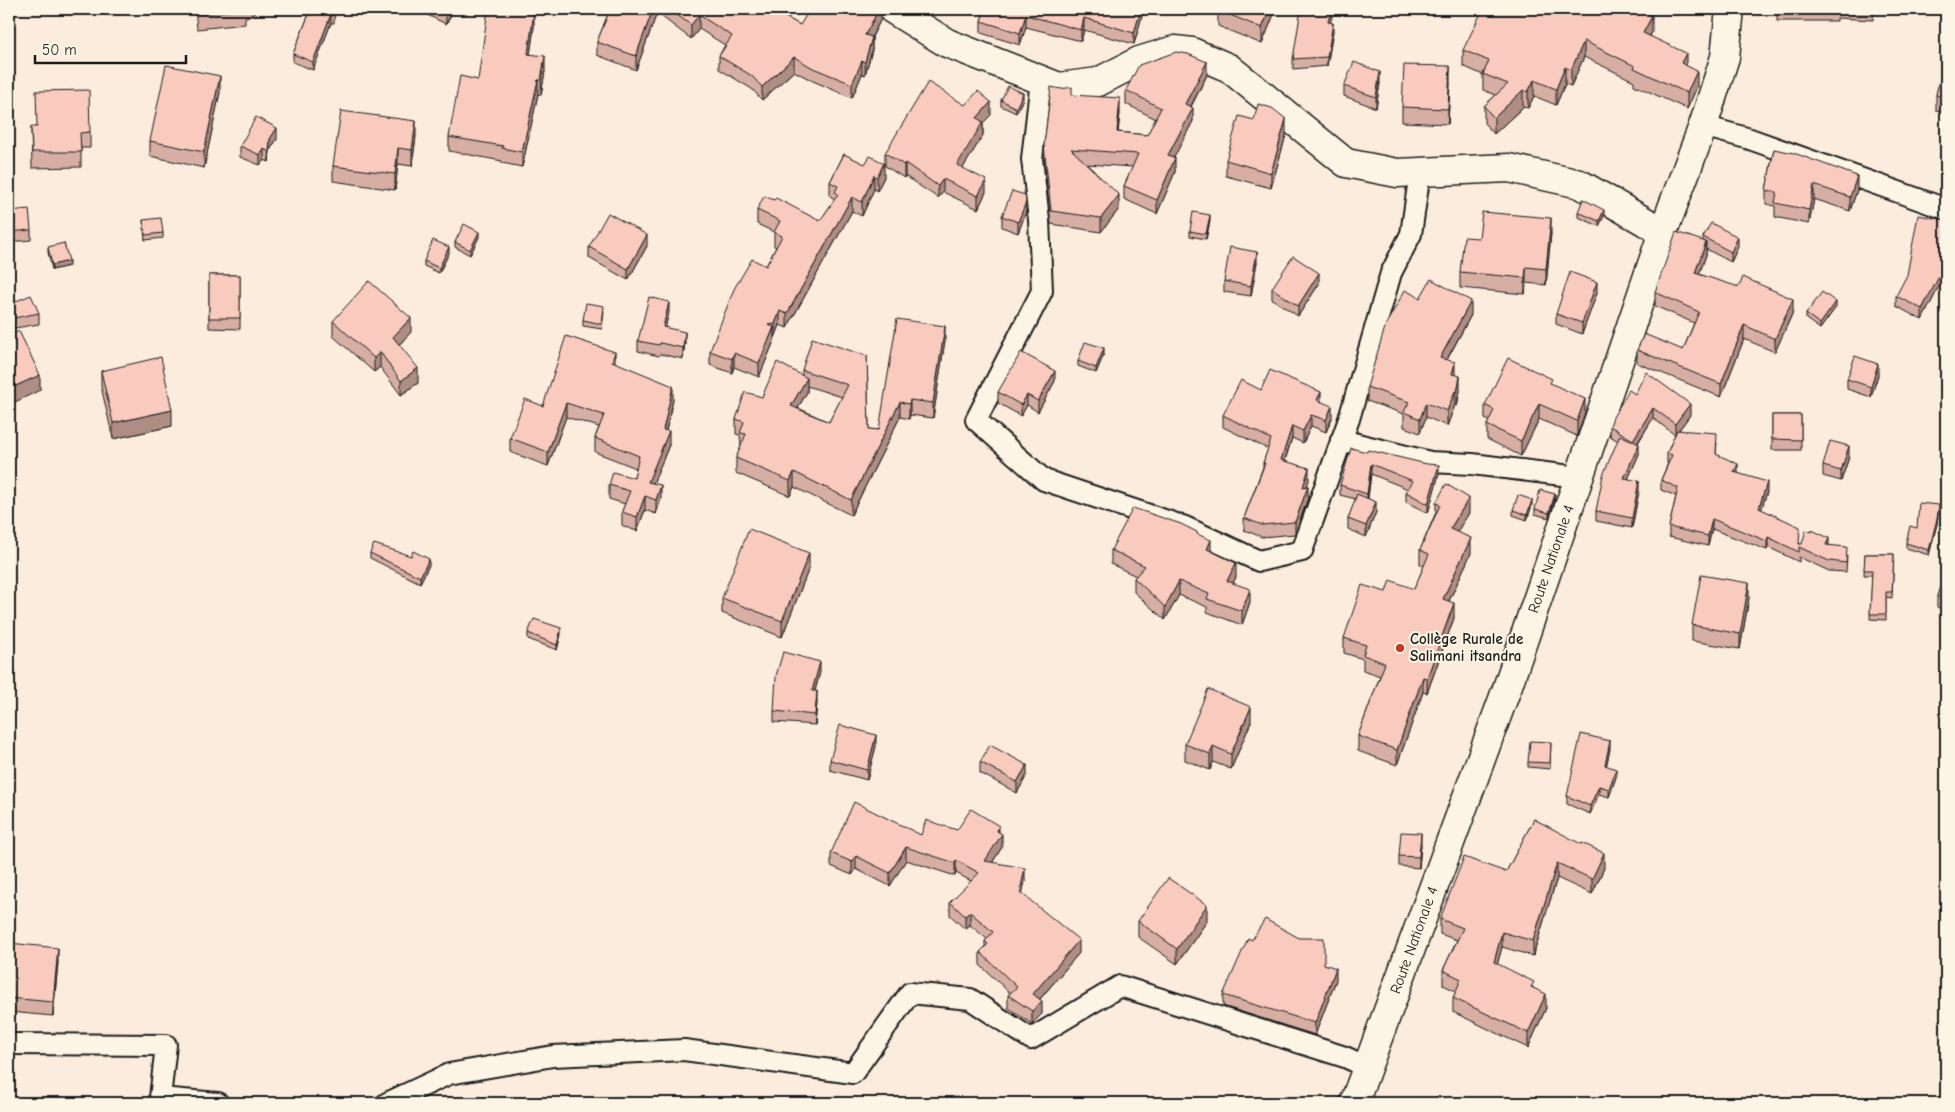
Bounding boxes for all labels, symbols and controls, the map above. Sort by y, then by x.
scale bar [35,32,186,64]
text: 50 m [42,41,77,59]
street label: Route Nationale 4 [1524,503,1578,615]
place label: Collège Rurale de Salimani itsandra [1410,630,1523,665]
marker: Collège Rurale de Salimani itsandra [1394,642,1406,654]
street label: Route Nationale 4 [1386,884,1442,996]

